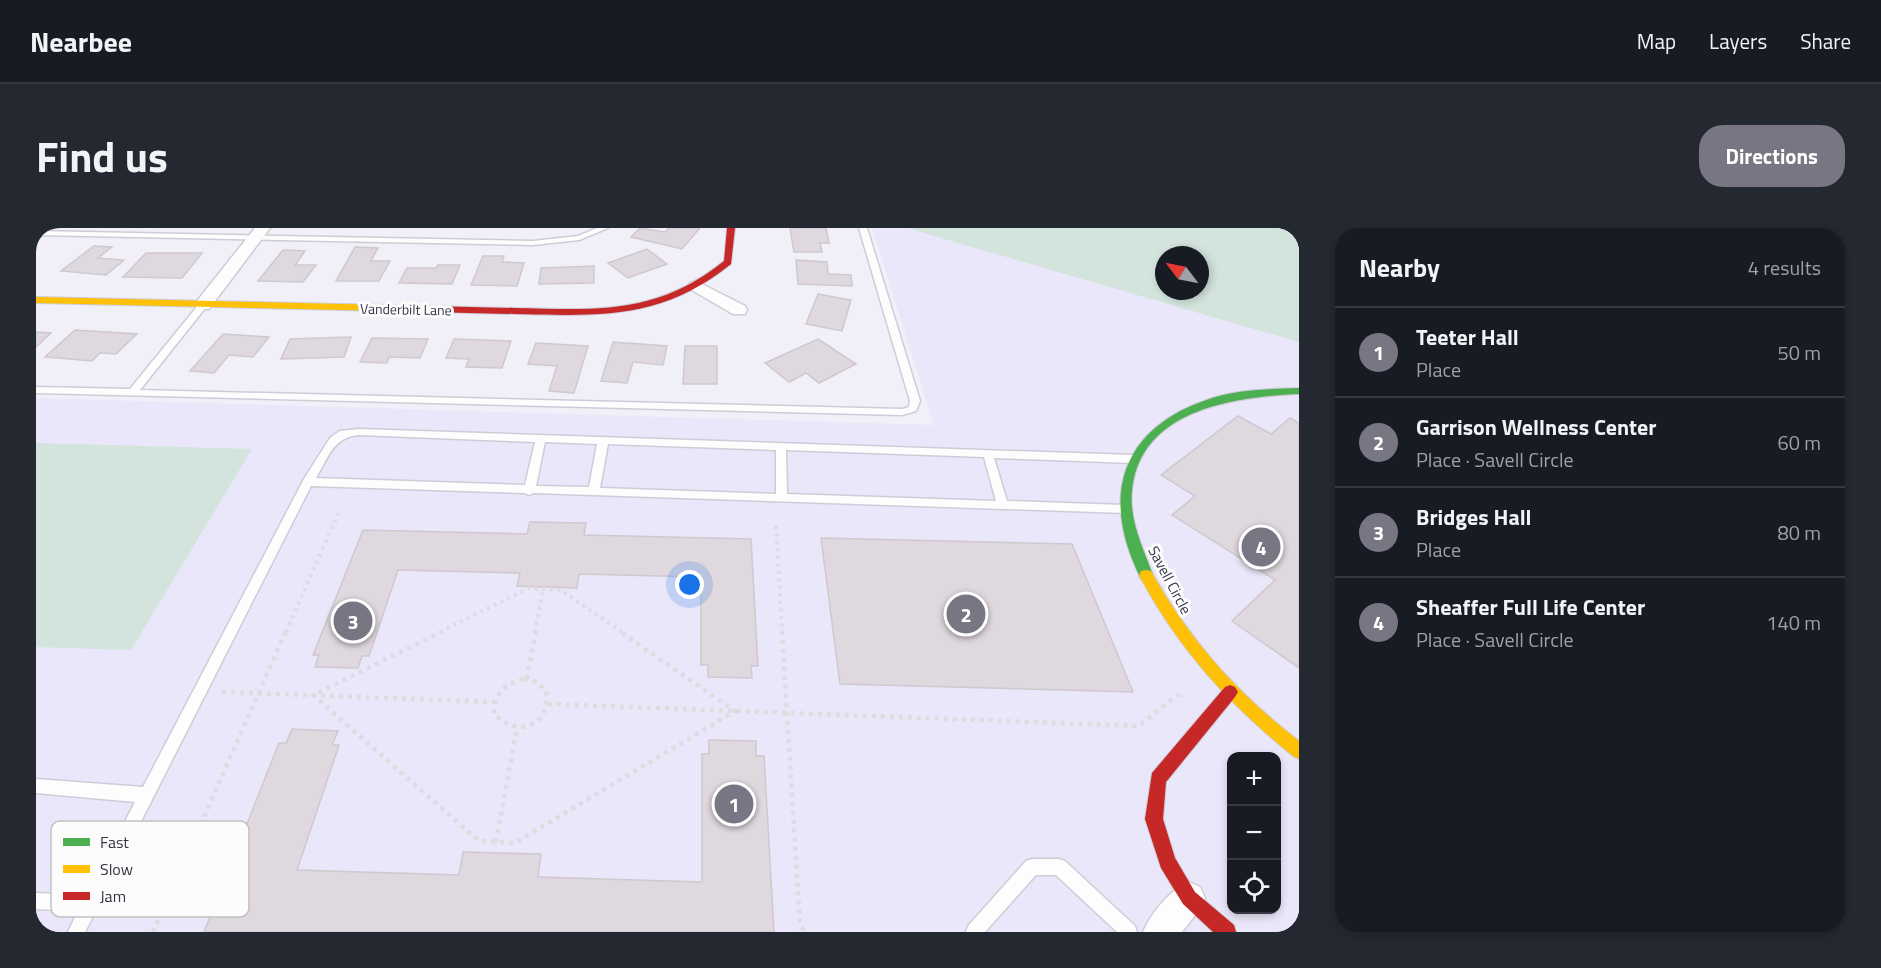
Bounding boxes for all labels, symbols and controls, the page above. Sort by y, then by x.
text: Nearbee [30,20,132,63]
text: Map [1637,25,1676,57]
text: Layers [1709,25,1767,57]
text: Share [1800,25,1851,57]
text: Find us [36,124,168,188]
button: Directions [1699,125,1845,187]
north arrow [1155,246,1209,300]
text: Nearby [1359,248,1440,287]
text: 4 results [1748,252,1821,283]
street label: Vanderbilt Lane [360,298,452,320]
text: Teeter Hall [1416,320,1519,354]
text: 1 [1373,337,1384,368]
text: 50 m [1777,337,1821,368]
text: Place [1416,354,1461,385]
text: Garrison Wellness Center [1416,410,1657,444]
text: 2 [1373,427,1384,458]
text: 60 m [1777,427,1821,458]
text: Place · Savell Circle [1416,444,1574,475]
text: Bridges Hall [1416,500,1532,534]
text: 3 [1373,517,1384,548]
text: 80 m [1777,517,1821,548]
pin: 4 [1242,524,1280,570]
text: Place [1416,534,1461,565]
street label: Savell Circle [1142,542,1198,618]
your location [675,570,704,599]
text: Sheaffer Full Life Center [1416,590,1645,624]
pin: 2 [946,592,986,636]
pin: 3 [334,598,372,644]
text: 4 [1373,607,1384,638]
text: 140 m [1766,607,1821,638]
text: Place · Savell Circle [1416,624,1574,655]
map controls [1227,752,1281,914]
button: + [1227,752,1281,806]
pin: 1 [714,782,754,826]
button: − [1227,806,1281,860]
legend [51,821,249,917]
text: Fast [100,830,129,854]
text: Slow [100,857,133,881]
button: locate [1227,860,1281,914]
text: Jam [100,884,126,908]

